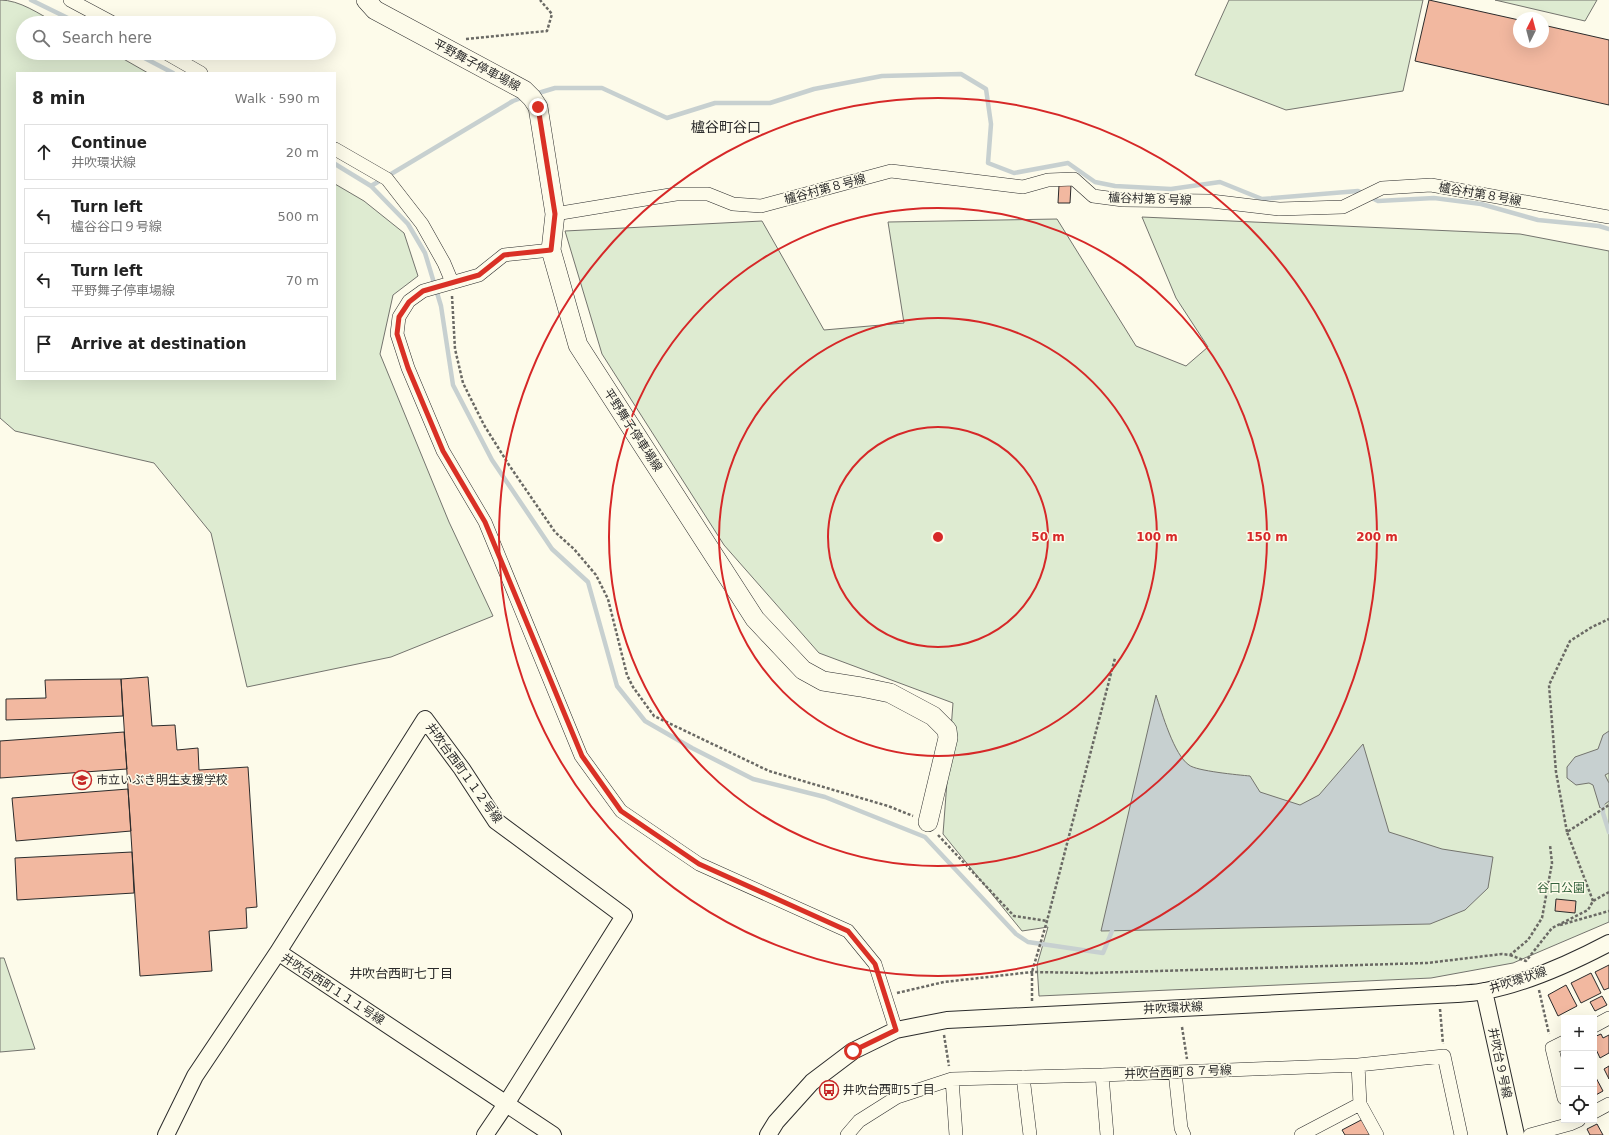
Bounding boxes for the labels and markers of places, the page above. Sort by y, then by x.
centre of rings [931,530,945,544]
school or university icon: 市立いぶき明生支援学校 [71,769,93,791]
place label: 市立いぶき明生支援学校 [96,773,228,787]
bus stop icon: 井吹台西町5丁目 [818,1079,840,1101]
place label: 井吹台西町5丁目 [843,1083,935,1097]

